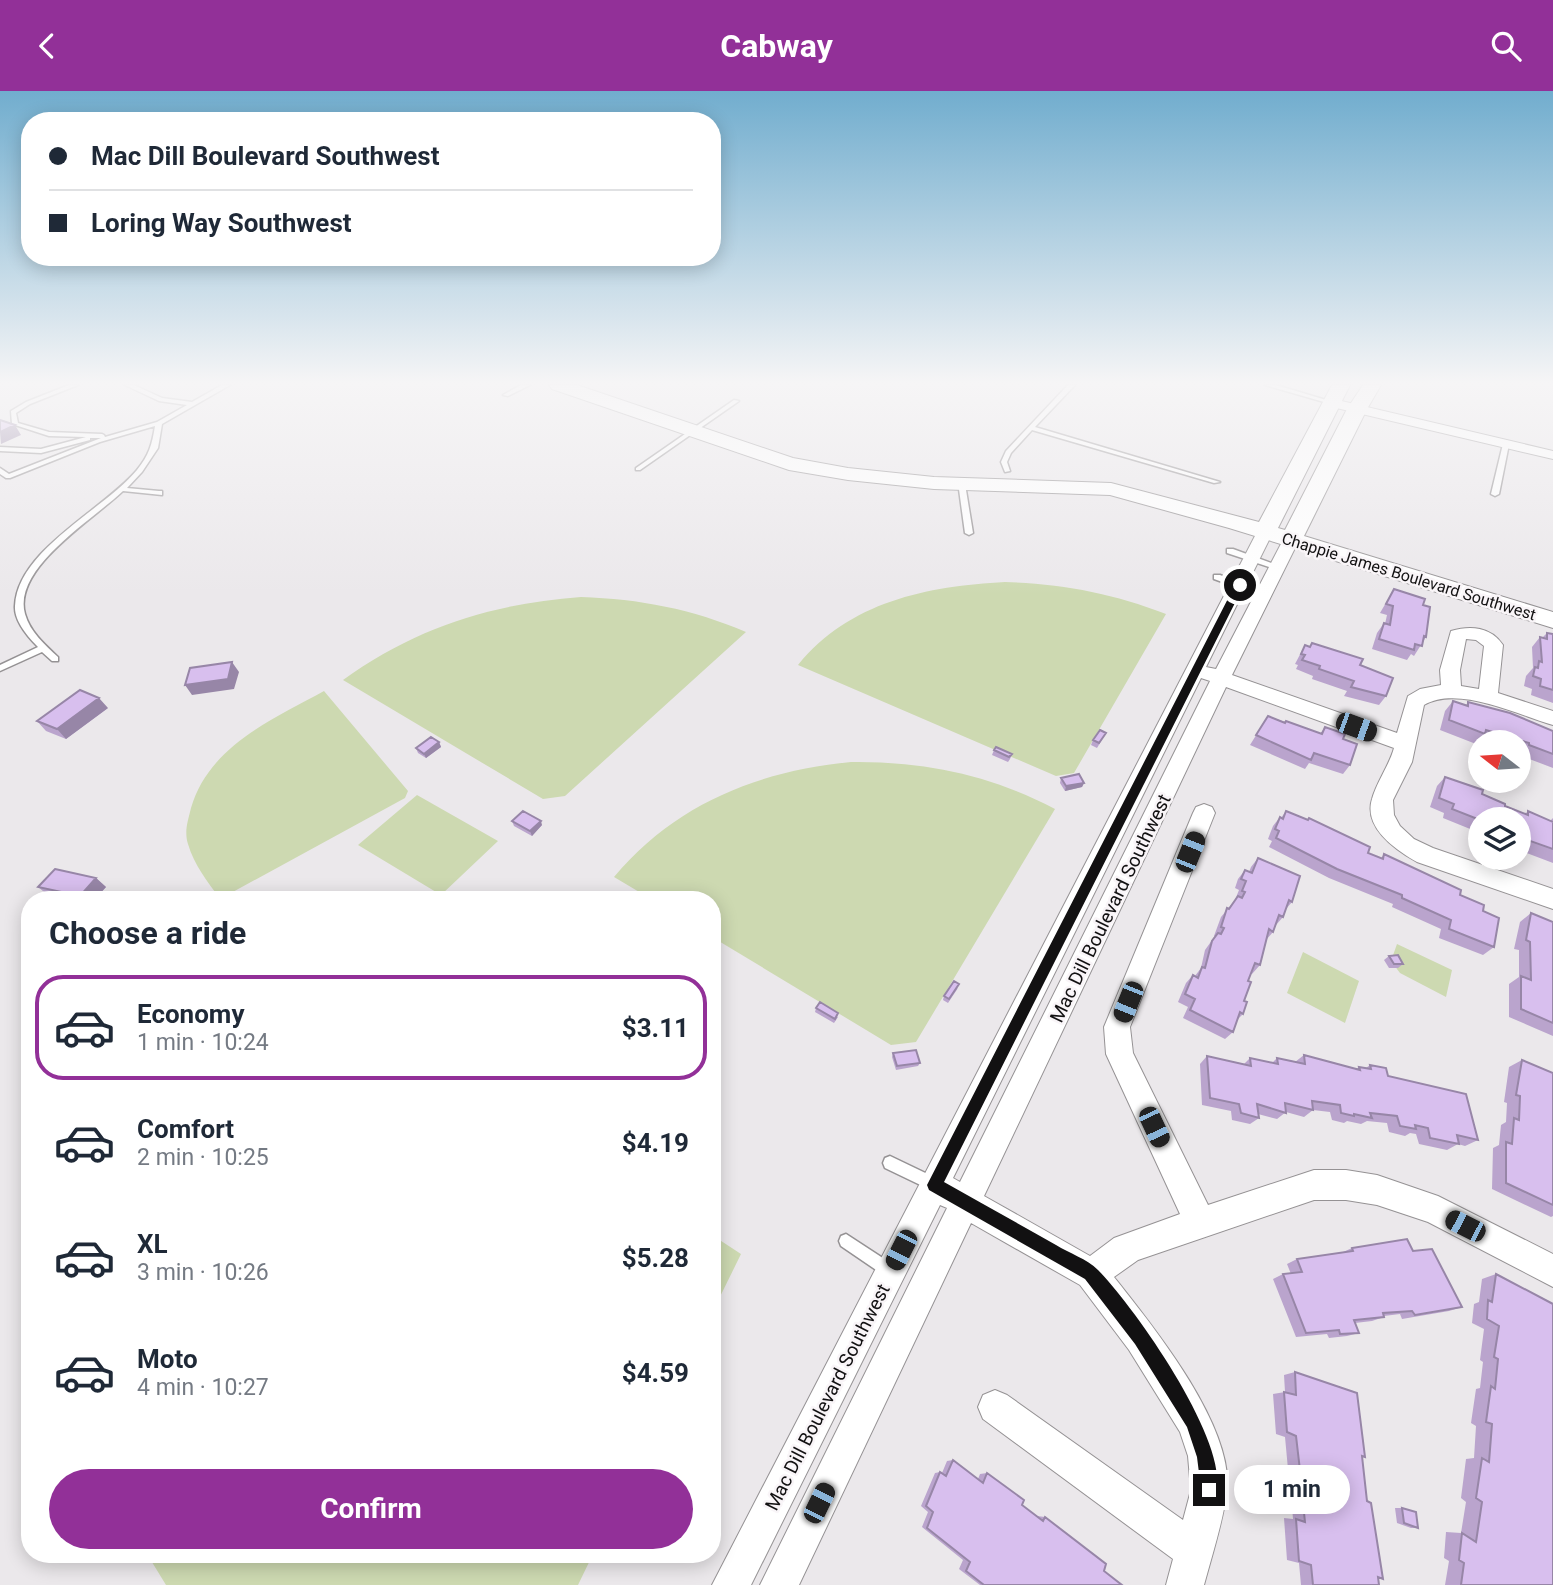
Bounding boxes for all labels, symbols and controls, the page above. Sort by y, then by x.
icon: back [28,27,66,65]
text: Cabway [720,27,833,65]
icon: search [1487,27,1525,65]
text: Mac Dill Boulevard Southwest [91,141,439,171]
text: Loring Way Southwest [91,208,352,238]
street label: Chappie James Boulevard Southwest [1279,529,1538,624]
route start [1224,569,1256,601]
car [1333,710,1380,744]
north arrow [1468,730,1531,793]
map controls [1468,730,1531,870]
street label: Mac Dill Boulevard Southwest [1045,790,1176,1026]
button: layers [1468,807,1531,870]
car [1173,829,1208,875]
text: Choose a ride [49,914,246,952]
car [1111,979,1146,1025]
icon: car [53,996,116,1059]
text: Economy [137,999,244,1029]
text: $3.11 [622,1013,689,1043]
text: 1 min · 10:24 [137,1029,269,1056]
car [1136,1104,1173,1150]
icon: car [53,1111,116,1174]
text: Comfort [137,1114,234,1144]
text: $4.19 [622,1128,689,1158]
text: 2 min · 10:25 [137,1144,269,1171]
car [1442,1207,1489,1245]
icon: car [53,1226,116,1289]
car [883,1227,920,1273]
text: XL [137,1229,168,1259]
text: $5.28 [622,1243,689,1273]
text: 3 min · 10:26 [137,1259,269,1286]
street label: Mac Dill Boulevard Southwest [760,1280,895,1514]
icon: car [53,1341,116,1404]
text: Moto [137,1344,198,1374]
text: $4.59 [622,1358,689,1388]
text: 4 min · 10:27 [137,1374,269,1401]
callout: 1 min [1234,1465,1349,1515]
button: Confirm [49,1469,693,1549]
route end [1193,1474,1225,1506]
text: 1 min [1263,1476,1321,1503]
car [801,1480,838,1526]

